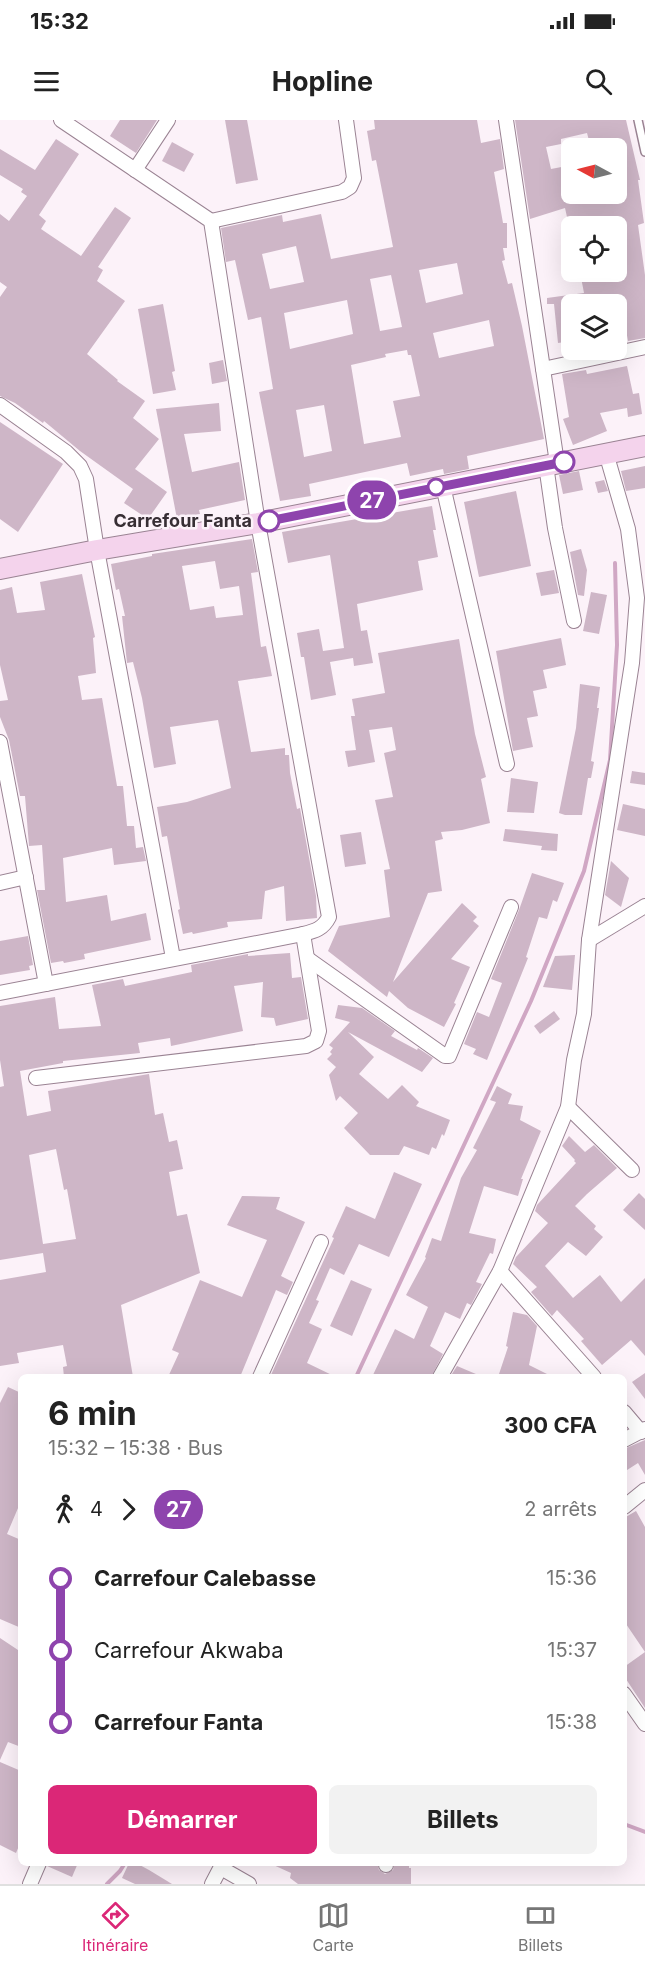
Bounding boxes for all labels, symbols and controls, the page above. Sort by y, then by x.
text: 15:32 [30,8,89,34]
icon: menu [30,65,63,98]
text: Hopline [272,65,373,98]
icon: search [582,65,615,98]
north arrow [561,138,627,204]
map controls [561,138,627,360]
button: locate [561,216,627,282]
button: layers [561,294,627,360]
unlabelled marker [553,451,575,473]
unlabelled marker [427,478,445,496]
line badge: 27 [345,480,399,520]
text: 27 [359,488,385,513]
place label: Carrefour Fanta [113,510,252,531]
marker: Carrefour Fanta [258,510,280,532]
text: 6 min [48,1393,137,1433]
text: 300 CFA [504,1412,597,1438]
text: 15:32 – 15:38 · Bus [48,1436,223,1460]
icon: walk [48,1493,81,1526]
icon: forward [112,1493,145,1526]
text: 4 [90,1497,103,1521]
text: 27 [166,1497,191,1522]
text: 2 arrêts [524,1497,597,1521]
text: Carrefour Calebasse [94,1565,316,1591]
text: 15:36 [546,1566,597,1590]
text: Carrefour Akwaba [94,1637,284,1663]
text: 15:37 [547,1638,597,1662]
text: Carrefour Fanta [94,1709,263,1735]
text: 15:38 [546,1710,597,1734]
button: Démarrer [48,1785,317,1854]
button: Billets [329,1785,597,1854]
tab: Itinéraire [82,1899,148,1955]
tab: Carte [313,1899,354,1955]
tab: Billets [518,1899,563,1955]

